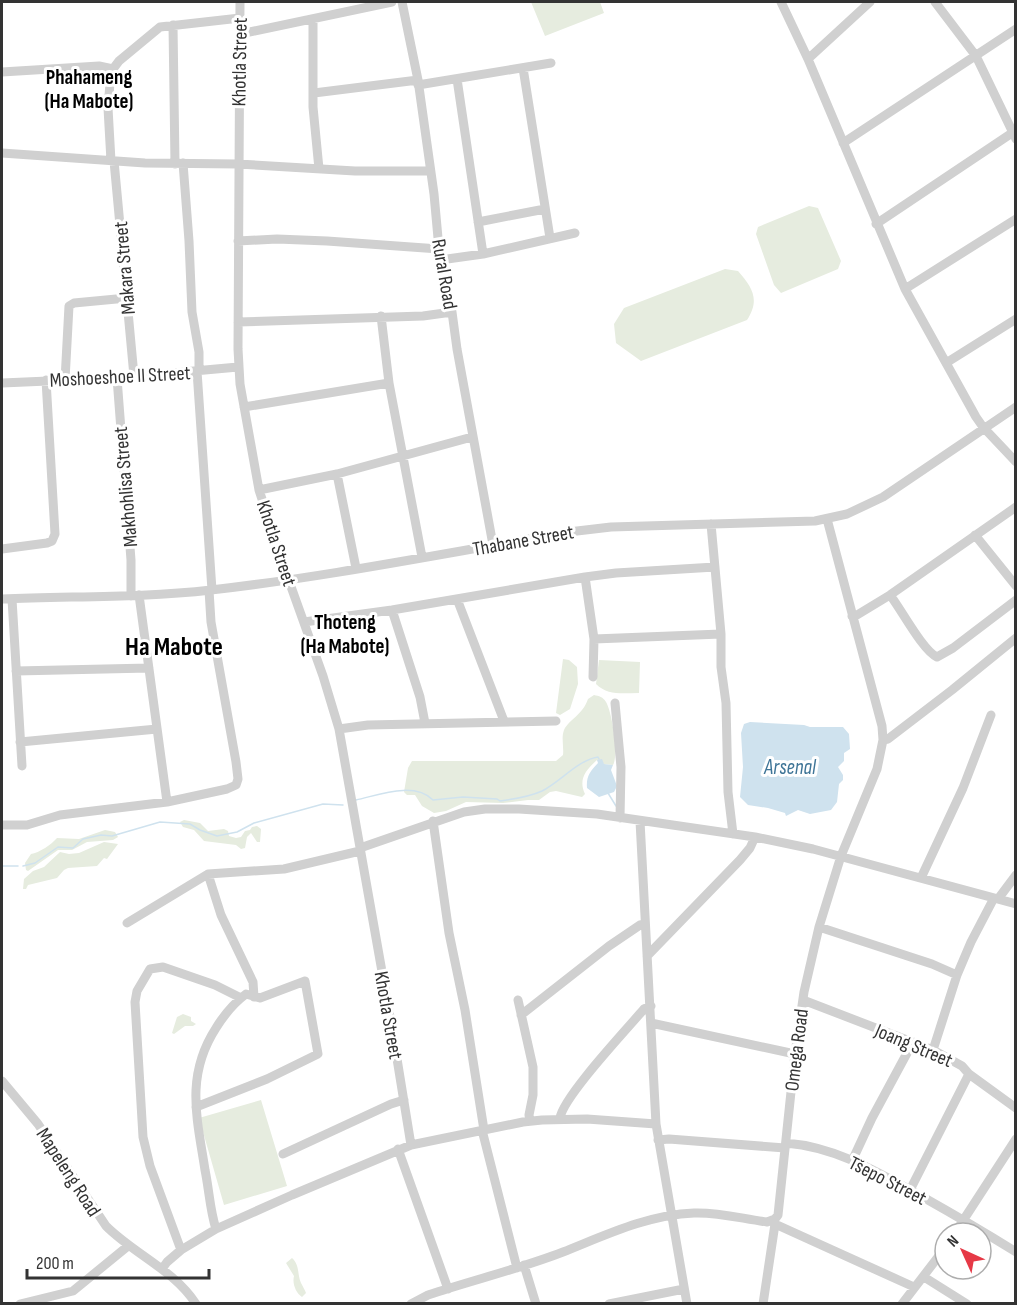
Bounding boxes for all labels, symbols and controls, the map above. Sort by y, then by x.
street label: Khotla Street [227,17,253,107]
district label: Phahameng (Ha Mabote) [45,65,133,114]
street label: Makara Street [109,220,141,315]
street label: Rural Road [426,237,462,311]
street label: Moshoeshoe II Street [49,361,191,393]
street label: Makhohlisa Street [109,426,143,548]
street label: Khotla Street [251,497,301,589]
street label: Thabane Street [471,520,576,562]
district label: Thoteng (Ha Mabote) [301,610,389,659]
district label: Ha Mabote [125,632,223,663]
water label: Arsenal [763,755,817,780]
street label: Khotla Street [368,969,408,1061]
street label: Omega Road [780,1008,814,1093]
street label: Joang Street [870,1018,956,1073]
street label: Mapeleng Road [31,1124,106,1221]
street label: Tšepo Street [845,1151,930,1211]
north arrow [933,1221,993,1281]
text: N [944,1232,963,1251]
scale bar [27,1242,208,1280]
text: 200 m [36,1253,74,1274]

